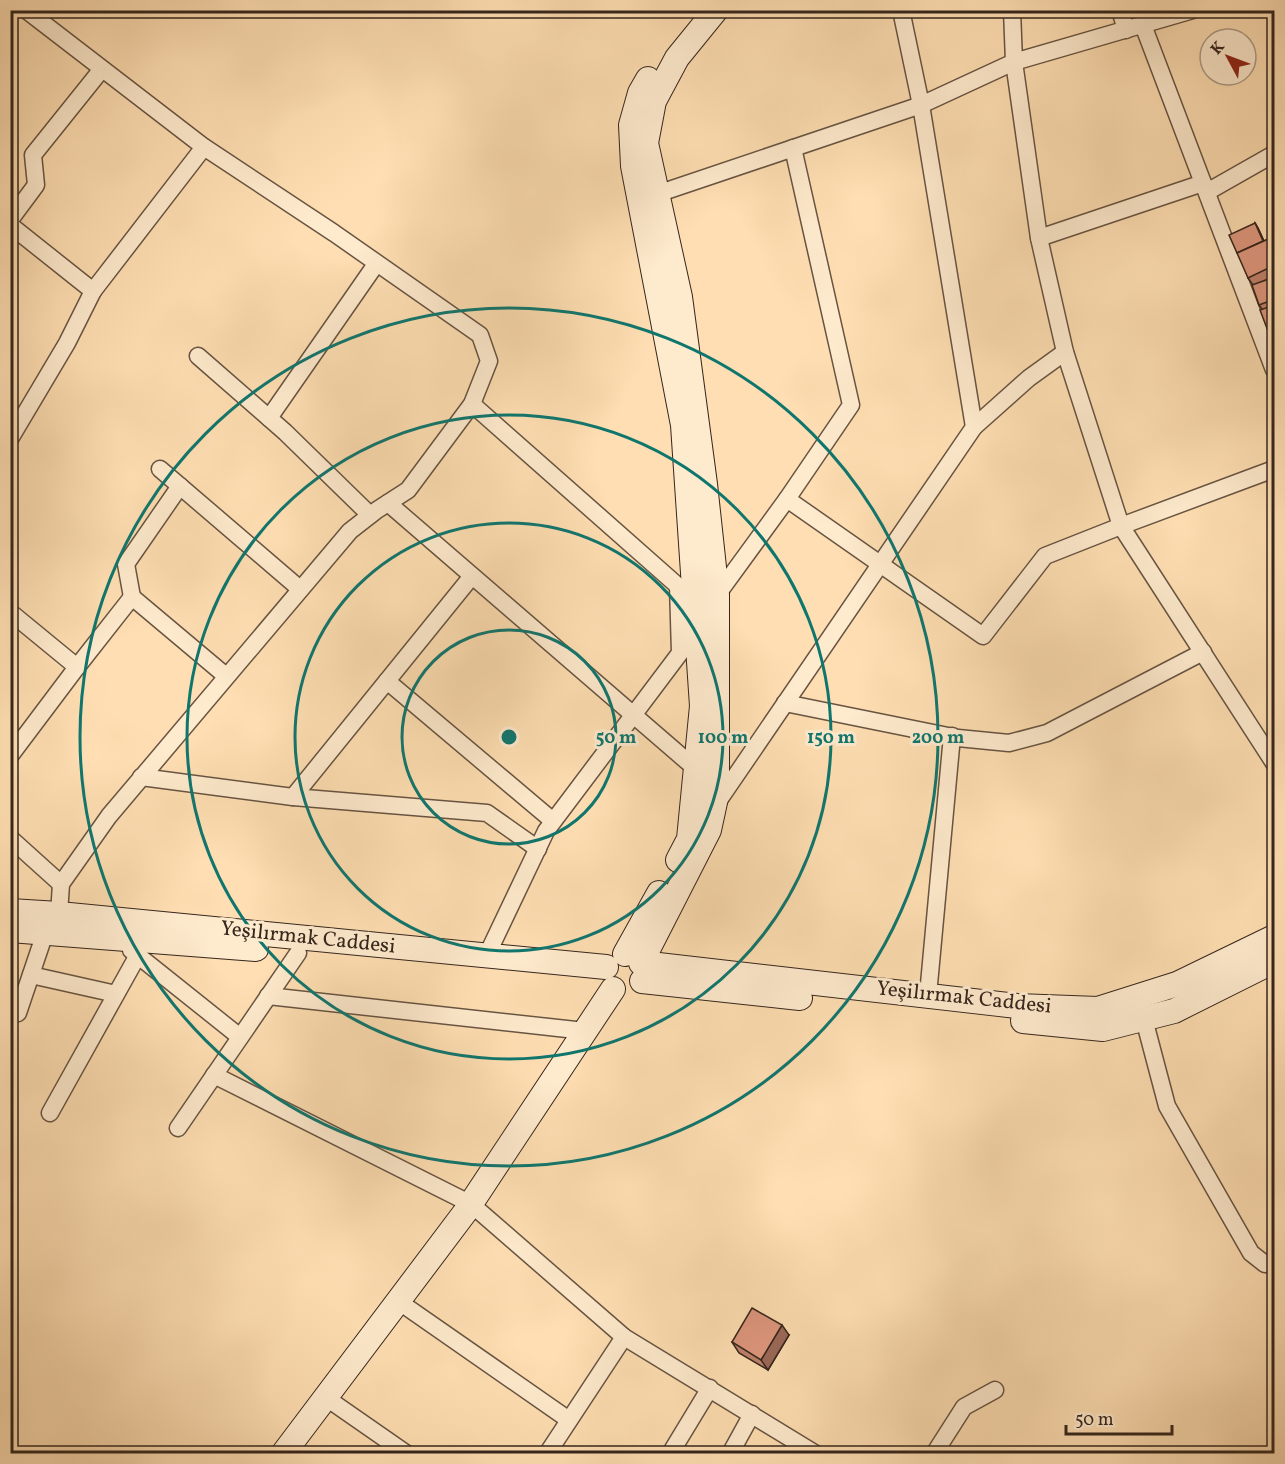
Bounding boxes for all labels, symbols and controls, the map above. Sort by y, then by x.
north arrow [1198,27,1258,87]
text: K [1206,37,1231,60]
text: 50 m [596,726,636,751]
text: 100 m [698,726,748,751]
text: 150 m [807,726,855,751]
text: 200 m [912,726,964,751]
centre of rings [499,727,519,747]
street label: Yeşilırmak Caddesi [219,914,397,962]
street label: Yeşilırmak Caddesi [875,974,1053,1022]
scale bar [1066,1398,1172,1436]
text: 50 m [1075,1408,1114,1433]

